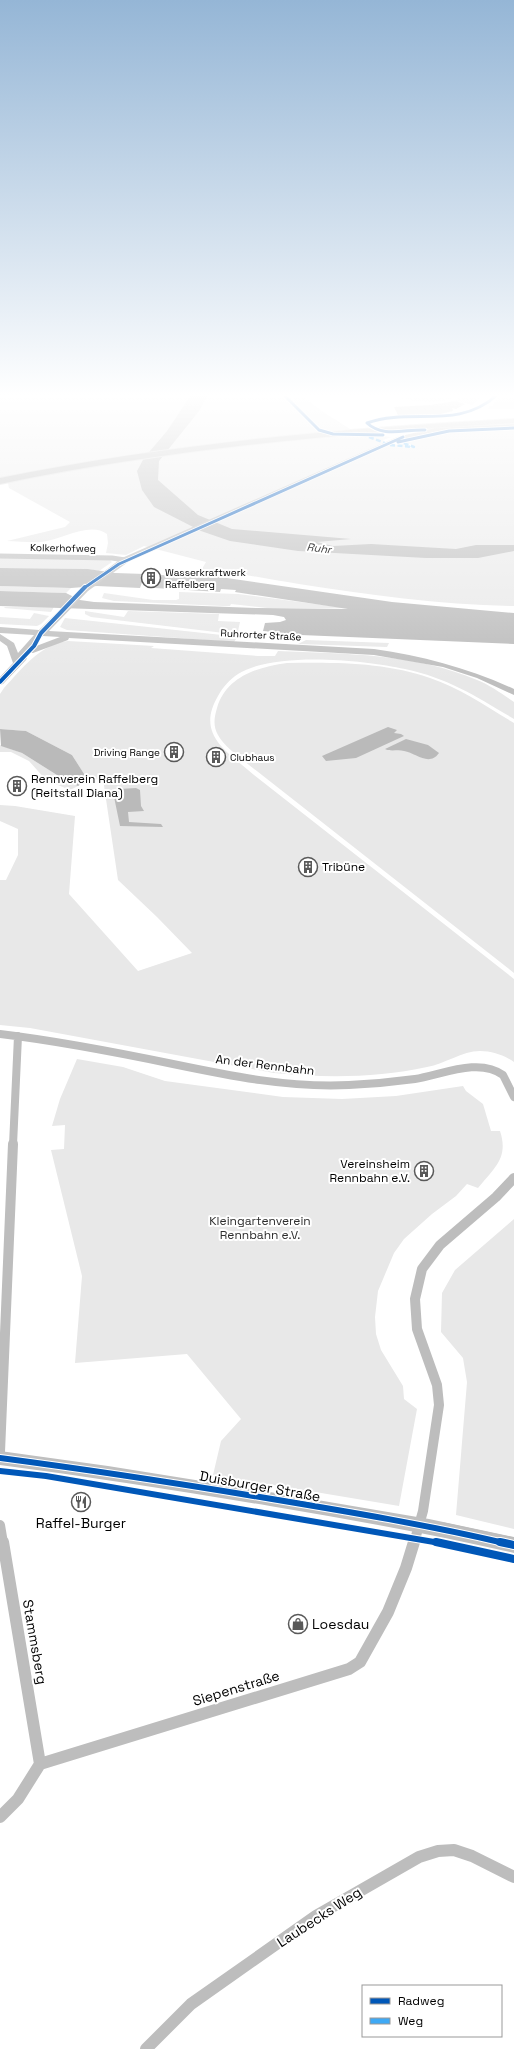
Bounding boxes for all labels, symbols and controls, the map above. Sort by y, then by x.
water label: Ruhr [306,540,334,557]
street label: Kolkerhofweg [30,541,96,555]
place label: Wasserkraftwerk Raffelberg [165,566,246,591]
building icon: Wasserkraftwerk Raffelberg [140,567,162,589]
street label: Ruhrorter Straße [220,626,302,644]
building icon: Driving Range [163,741,185,763]
place label: Driving Range [94,746,160,759]
building icon: Clubhaus [205,746,227,768]
place label: Clubhaus [230,751,275,764]
place label: Rennverein Raffelberg (Reitstall Diana) [31,771,158,801]
building icon: Rennverein Raffelberg (Reitstall Diana) [6,775,28,797]
building icon: Tribüne [297,856,319,878]
place label: Tribüne [322,859,365,875]
street label: An der Rennbahn [215,1051,315,1079]
place label: Vereinsheim Rennbahn e.V. [330,1156,410,1186]
building icon: Vereinsheim Rennbahn e.V. [413,1160,435,1182]
park label: Kleingartenverein Rennbahn e.V. [209,1213,311,1243]
street label: Duisburger Straße [198,1466,322,1506]
restaurant icon: Raffel-Burger [70,1491,92,1513]
place label: Raffel-Burger [36,1514,126,1532]
street label: Stammsberg [19,1598,51,1686]
shop icon: Loesdau [287,1613,309,1635]
place label: Loesdau [312,1615,369,1633]
street label: Siepenstraße [190,1666,282,1710]
street label: Laubecks Weg [273,1883,365,1951]
legend [362,1985,502,2037]
text: Radweg [398,1993,444,2009]
text: Weg [398,2013,423,2029]

